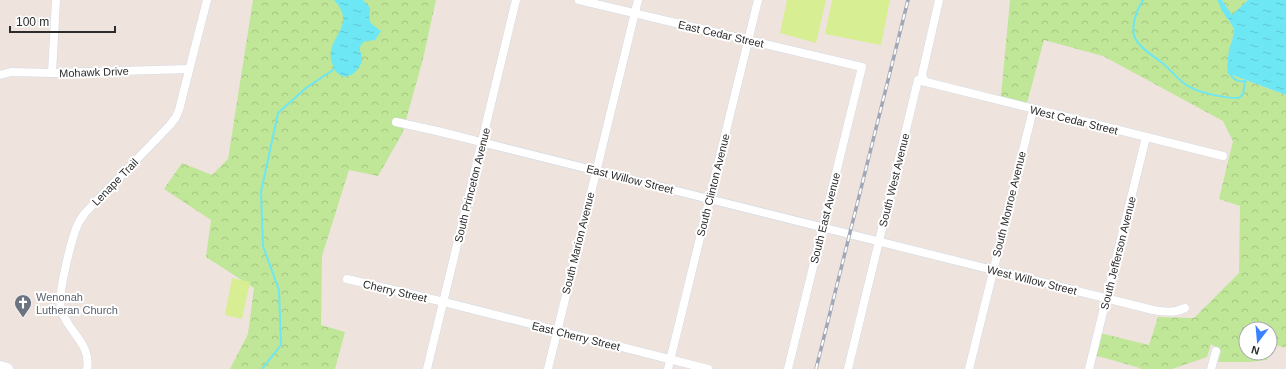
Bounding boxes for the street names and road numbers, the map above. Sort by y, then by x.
street label: East Cedar Street [677,18,765,50]
street label: Mohawk Drive [59,65,129,79]
street label: West Cedar Street [1029,103,1119,137]
street label: South Princeton Avenue [452,126,492,244]
street label: South Clinton Avenue [694,132,732,238]
street label: South West Avenue [877,132,911,228]
street label: South Monroe Avenue [990,150,1028,258]
street label: Lenape Trail [90,156,140,208]
street label: East Willow Street [585,162,675,196]
street label: South East Avenue [808,171,842,265]
street label: South Marion Avenue [559,191,597,295]
street label: South Jefferson Avenue [1098,195,1138,311]
street label: West Willow Street [986,263,1078,297]
street label: Cherry Street [362,278,428,304]
street label: East Cherry Street [531,319,621,353]

